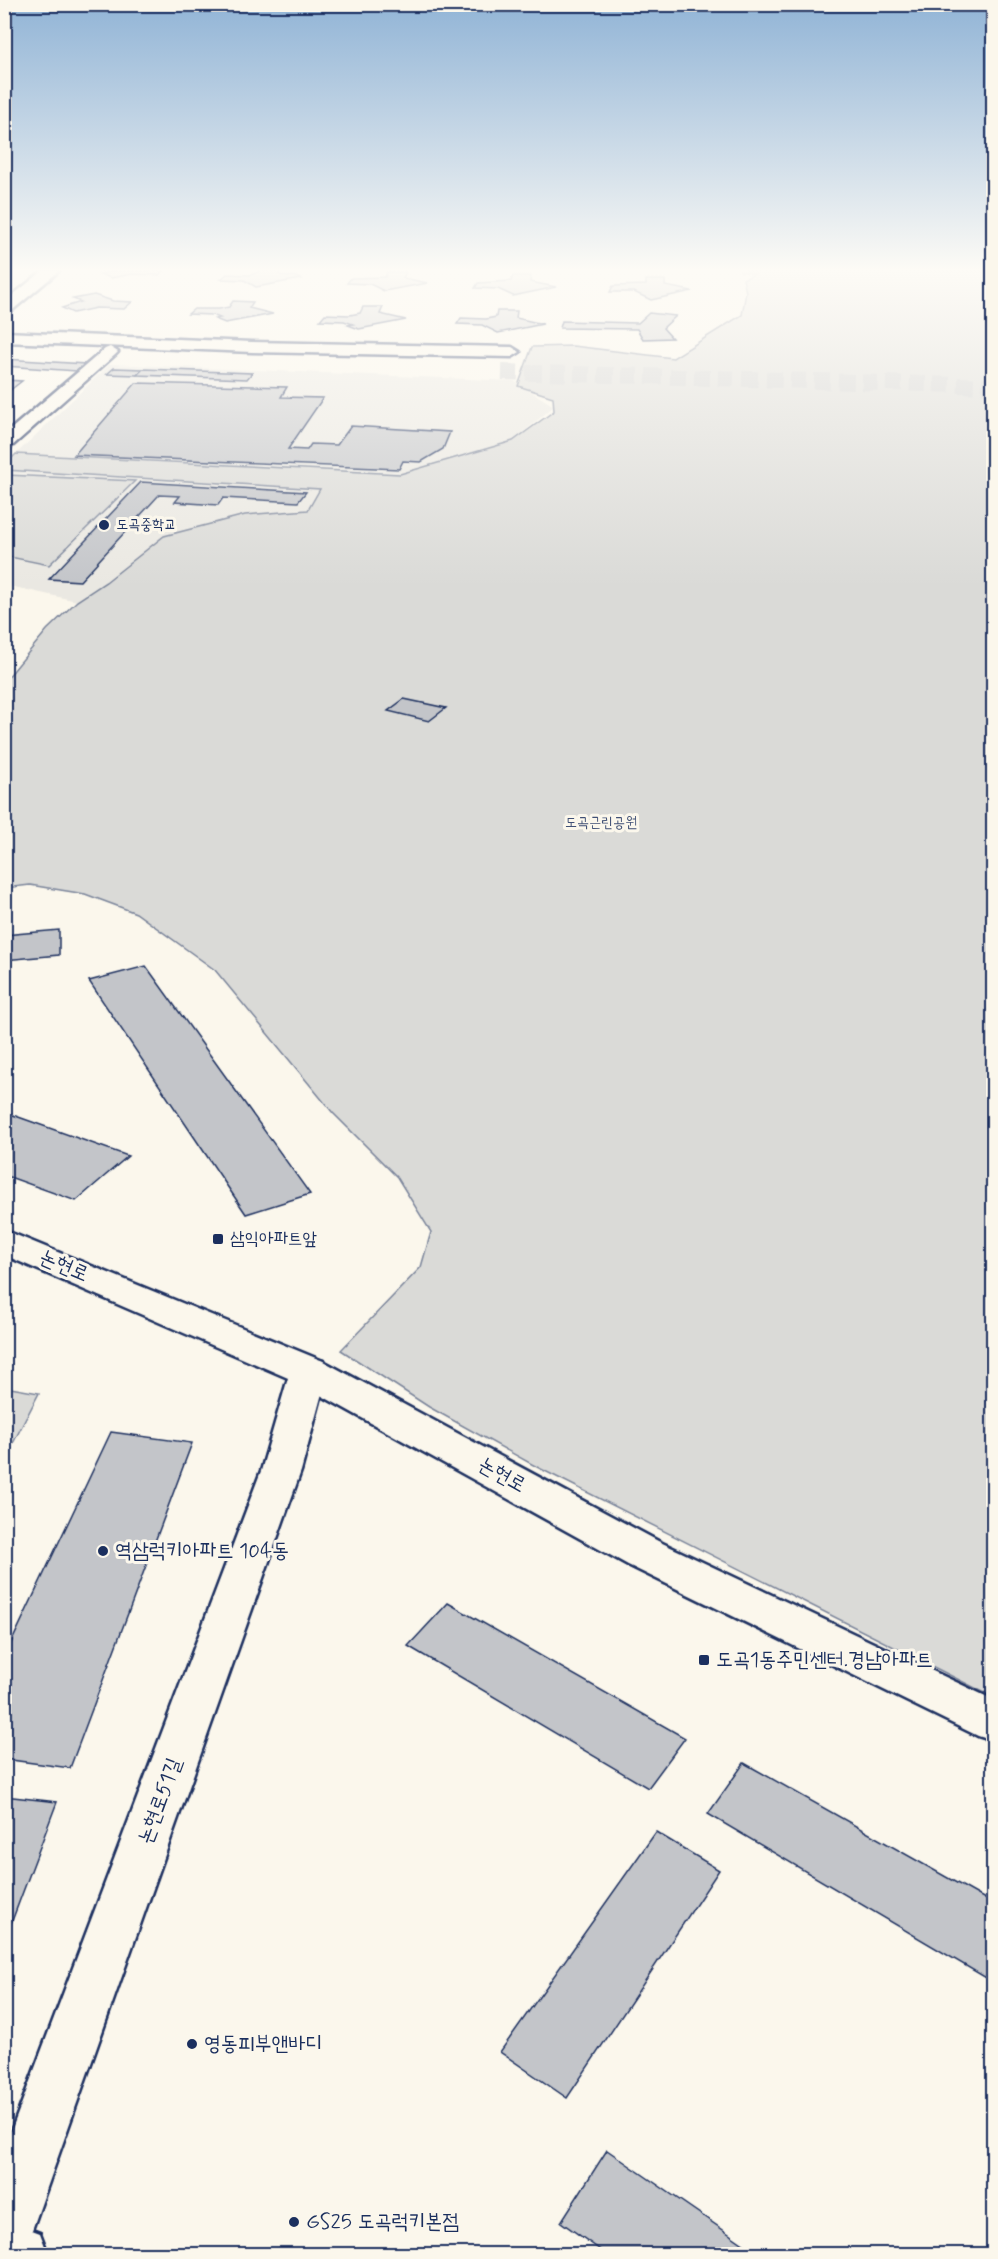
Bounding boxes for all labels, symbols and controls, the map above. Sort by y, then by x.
place label: 도곡중학교 [116,515,176,535]
marker: 도곡중학교 [97,518,111,532]
park label: 도곡근린공원 [565,813,637,833]
place label: 삼익아파트앞 [230,1227,317,1251]
marker: 삼익아파트앞 [211,1232,225,1246]
street label: 논현로 [35,1243,93,1289]
street label: 논현로 [473,1450,531,1500]
place label: 역삼럭키아파트 104동 [115,1537,289,1565]
marker: 역삼럭키아파트 104동 [96,1544,110,1558]
place label: 도곡1동주민센터.경남아파트 [716,1646,933,1674]
marker: 도곡1동주민센터.경남아파트 [697,1653,711,1667]
street label: 논현로51길 [132,1754,189,1848]
place label: 영동피부앤바디 [204,2030,322,2058]
marker: 영동피부앤바디 [185,2037,199,2051]
place label: GS25 도곡럭키본점 [306,2208,459,2236]
marker: GS25 도곡럭키본점 [287,2215,301,2229]

